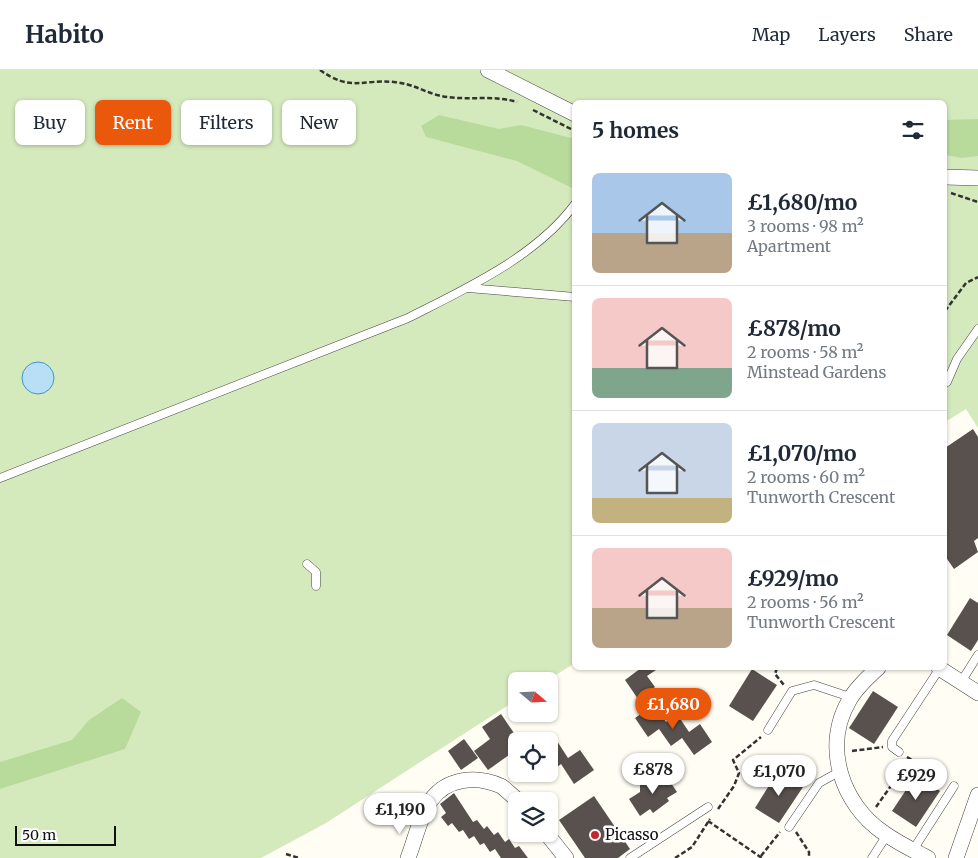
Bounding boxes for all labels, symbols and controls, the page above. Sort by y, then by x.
text: Habito [25,19,104,50]
text: Map [752,23,790,46]
text: Layers [818,23,876,46]
text: Share [904,23,953,46]
chip: Buy [15,100,85,145]
chip: Rent [95,100,171,145]
chip: Filters [181,100,272,145]
chip: New [282,100,356,145]
icon: filters [899,116,927,144]
text: 5 homes [592,117,679,144]
text: £1,680/mo [747,189,857,216]
icon: home [632,193,692,253]
text: 3 rooms · 98 m² [747,216,864,236]
text: Apartment [747,236,831,256]
text: £878/mo [747,315,841,342]
icon: home [632,318,692,378]
text: 2 rooms · 58 m² [747,342,864,362]
text: Minstead Gardens [747,362,886,382]
text: £1,070/mo [747,440,857,467]
icon: home [632,443,692,503]
text: 2 rooms · 60 m² [747,467,865,487]
text: Tunworth Crescent [747,487,895,507]
text: £929/mo [747,565,839,592]
icon: home [632,568,692,628]
text: 2 rooms · 56 m² [747,592,864,612]
text: Tunworth Crescent [747,612,895,632]
north arrow [508,672,558,722]
map controls [508,672,558,842]
pin: £1,680 [632,688,714,730]
text: £1,680 [646,694,700,714]
button: locate [508,732,558,782]
pin: £878 [623,752,683,795]
pin: £1,070 [738,754,820,797]
pin: £929 [886,758,946,801]
text: £878 [633,759,673,779]
text: £1,070 [752,761,806,781]
text: £929 [896,765,936,785]
pin: £1,190 [359,792,441,835]
button: layers [508,792,558,842]
text: £1,190 [375,799,425,819]
scale bar [15,823,116,846]
place label: Picasso [605,825,659,844]
text: 50 m [22,826,56,844]
marker: Picasso [589,829,601,841]

